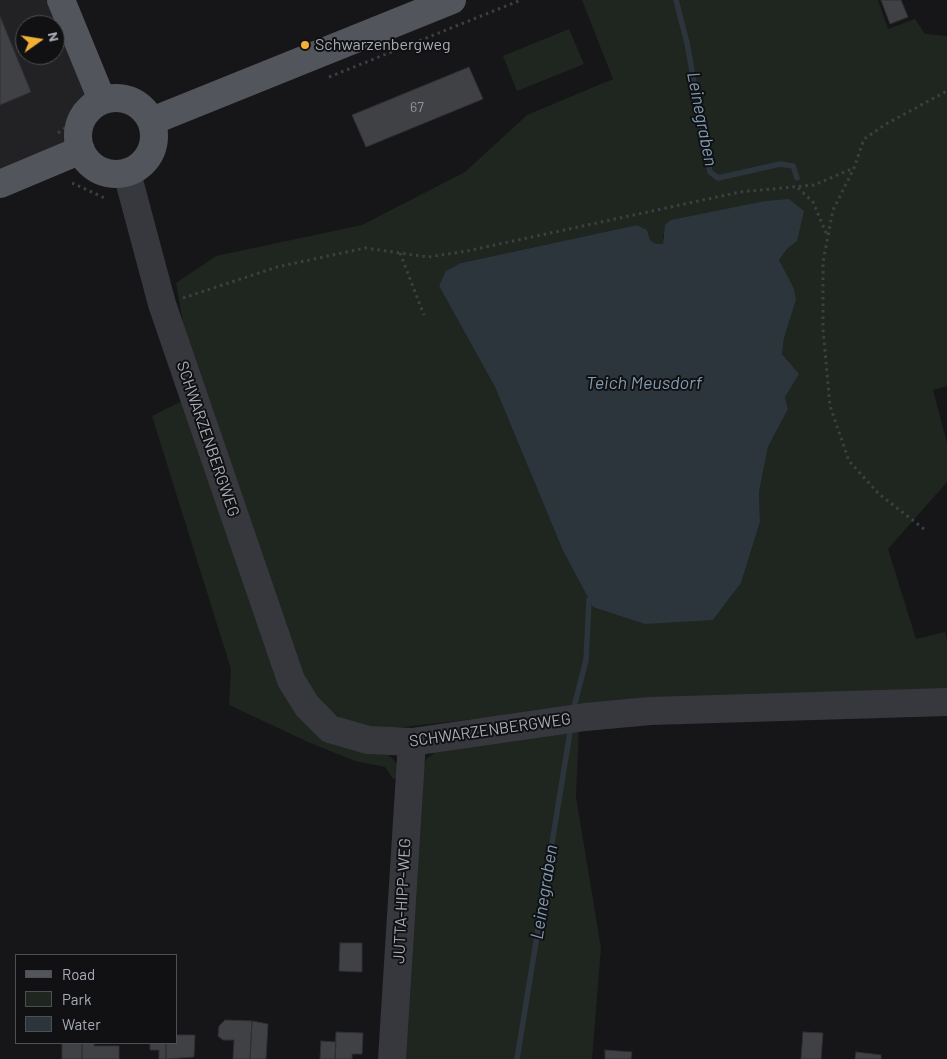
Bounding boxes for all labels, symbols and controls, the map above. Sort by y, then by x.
north arrow [15,15,65,65]
text: N [45,30,63,43]
place label: Schwarzenbergweg [315,35,451,55]
marker: Schwarzenbergweg [299,39,311,51]
water label: Leinegraben [682,70,722,168]
house number: 67 [410,99,424,115]
street label: SCHWARZENBERGWEG [172,359,244,519]
water label: Teich Meusdorf [586,372,702,394]
street label: SCHWARZENBERGWEG [408,709,572,751]
street label: JUTTA-HIPP-WEG [389,838,415,964]
water label: Leinegraben [526,843,562,941]
legend [15,954,178,1044]
text: Road [62,965,95,983]
text: Park [62,990,91,1008]
text: Water [62,1015,101,1033]

